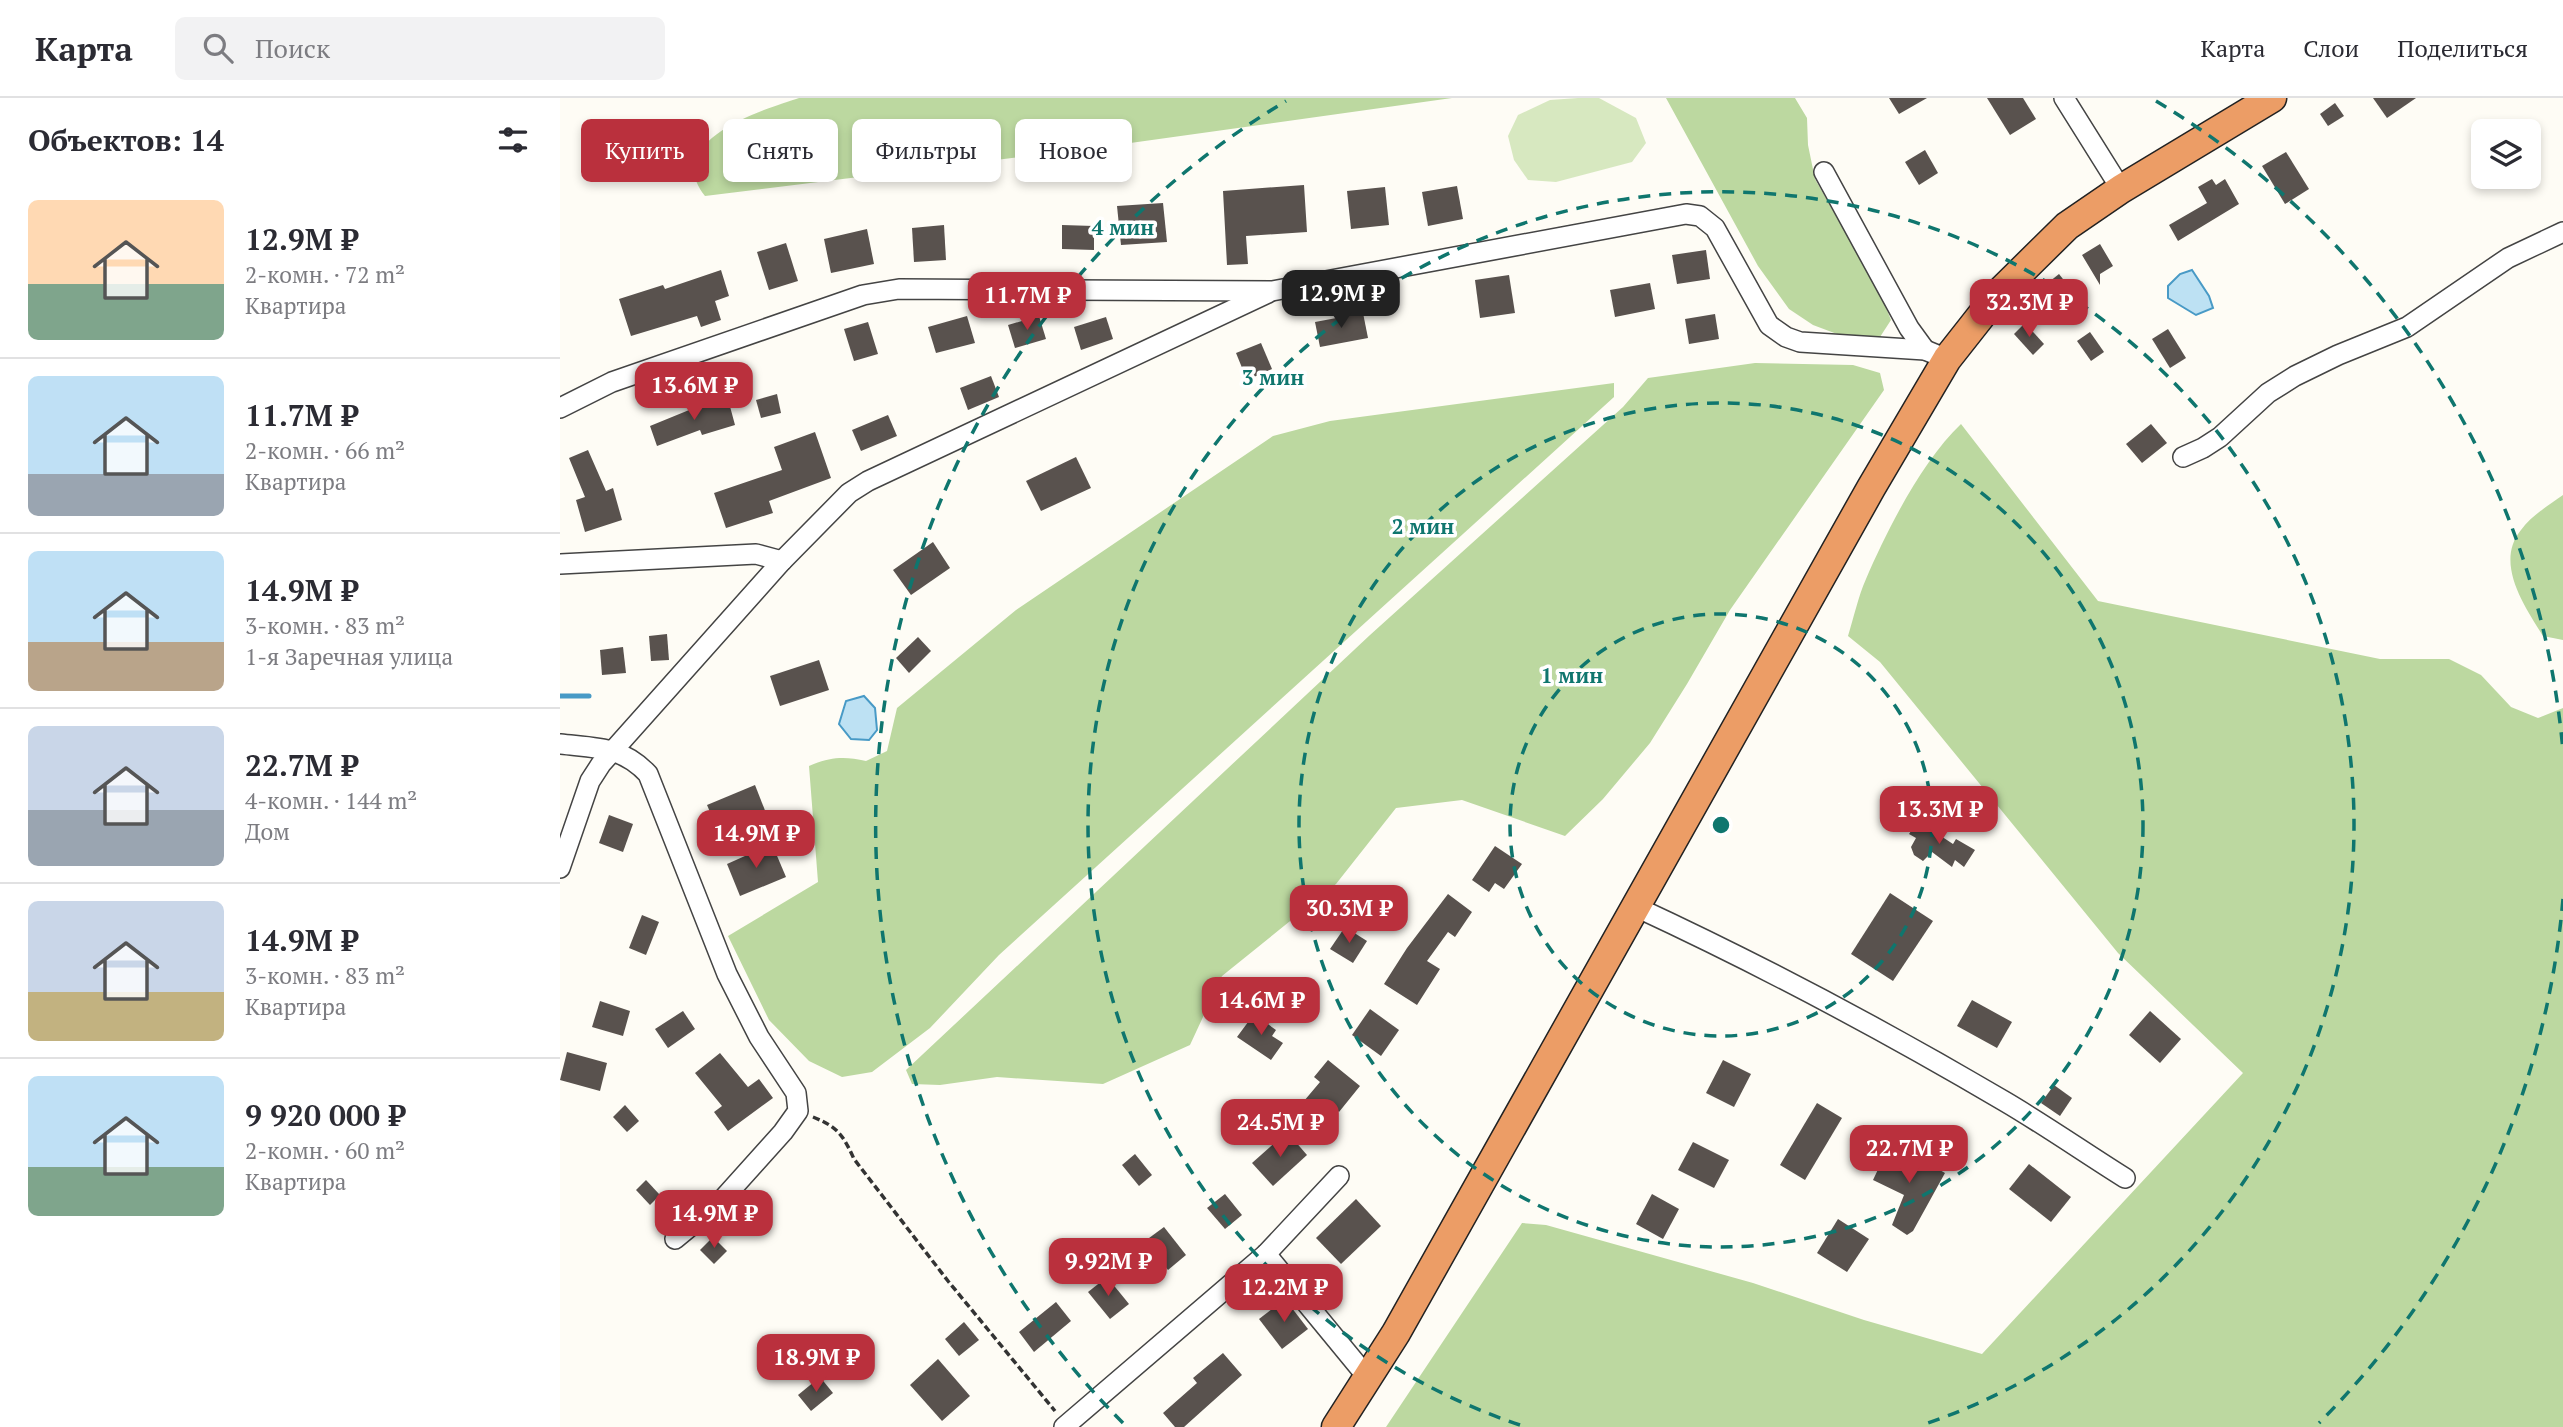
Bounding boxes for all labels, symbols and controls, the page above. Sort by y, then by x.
search box [175,17,665,80]
text: Карта [35,27,133,70]
icon: search [199,29,237,67]
text: Поиск [255,31,330,65]
text: Карта [2200,32,2265,64]
text: Слои [2303,32,2359,64]
text: Поделиться [2397,32,2528,64]
chip: Купить [581,119,709,182]
chip: Снять [723,119,838,182]
chip: Фильтры [852,119,1001,182]
chip: Новое [1015,119,1132,182]
map controls [2471,119,2541,189]
button: layers [2471,119,2541,189]
text: Объектов: 14 [28,120,224,160]
icon: filters [494,121,532,159]
text: 4 мин [1092,213,1154,241]
text: 12.9M ₽ [245,219,358,259]
icon: home [84,228,168,312]
text: 2-комн. · 72 m² [245,259,405,290]
pin: 12.9M ₽ [1276,271,1406,330]
pin: 11.7M ₽ [962,272,1092,332]
text: 12.9M ₽ [1298,277,1384,308]
text: 11.7M ₽ [984,279,1070,310]
pin: 32.3M ₽ [1964,280,2094,339]
text: 32.3M ₽ [1986,286,2072,317]
text: Квартира [245,290,346,321]
pin: 13.6M ₽ [629,362,759,422]
text: 3 мин [1242,363,1304,391]
text: 13.6M ₽ [651,369,737,400]
text: 11.7M ₽ [245,395,358,435]
icon: home [84,404,168,488]
text: 2-комн. · 66 m² [245,435,405,466]
text: Квартира [245,466,346,497]
text: 2 мин [1392,512,1454,540]
text: 14.9M ₽ [245,570,358,610]
icon: home [84,579,168,663]
text: 3-комн. · 83 m² [245,610,405,641]
text: 1-я Заречная улица [245,641,453,672]
text: 1 мин [1541,661,1603,689]
text: 22.7M ₽ [245,745,358,785]
icon: home [84,754,168,838]
text: 4-комн. · 144 m² [245,785,417,816]
pin: 13.3M ₽ [1874,786,2004,846]
text: 13.3M ₽ [1896,793,1982,824]
pin: 14.9M ₽ [691,810,821,870]
centre of rings [1709,813,1733,837]
text: Дом [245,816,290,847]
text: 14.9M ₽ [713,817,799,848]
pin: 30.3M ₽ [1284,886,1414,945]
text: 30.3M ₽ [1306,892,1392,923]
text: 14.9M ₽ [245,920,358,960]
icon: home [84,929,168,1013]
text: 3-комн. · 83 m² [245,960,405,991]
pin: 14.6M ₽ [1196,978,1326,1037]
text: 14.6M ₽ [1218,984,1304,1015]
text: Квартира [245,991,346,1022]
text: 9 920 000 ₽ [245,1095,405,1135]
pin: 24.5M ₽ [1215,1100,1345,1159]
icon: home [84,1104,168,1188]
text: 24.5M ₽ [1237,1106,1323,1137]
pin: 22.7M ₽ [1844,1126,1974,1185]
text: 22.7M ₽ [1866,1132,1952,1163]
text: 2-комн. · 60 m² [245,1135,405,1166]
text: Квартира [245,1166,346,1197]
pin: 14.9M ₽ [649,1190,779,1250]
text: 14.9M ₽ [671,1197,757,1228]
pin: 9.92M ₽ [1043,1238,1173,1298]
text: 9.92M ₽ [1065,1245,1151,1276]
pin: 12.2M ₽ [1219,1264,1349,1324]
text: 12.2M ₽ [1241,1271,1327,1302]
pin: 18.9M ₽ [751,1334,881,1394]
text: 18.9M ₽ [773,1341,859,1372]

